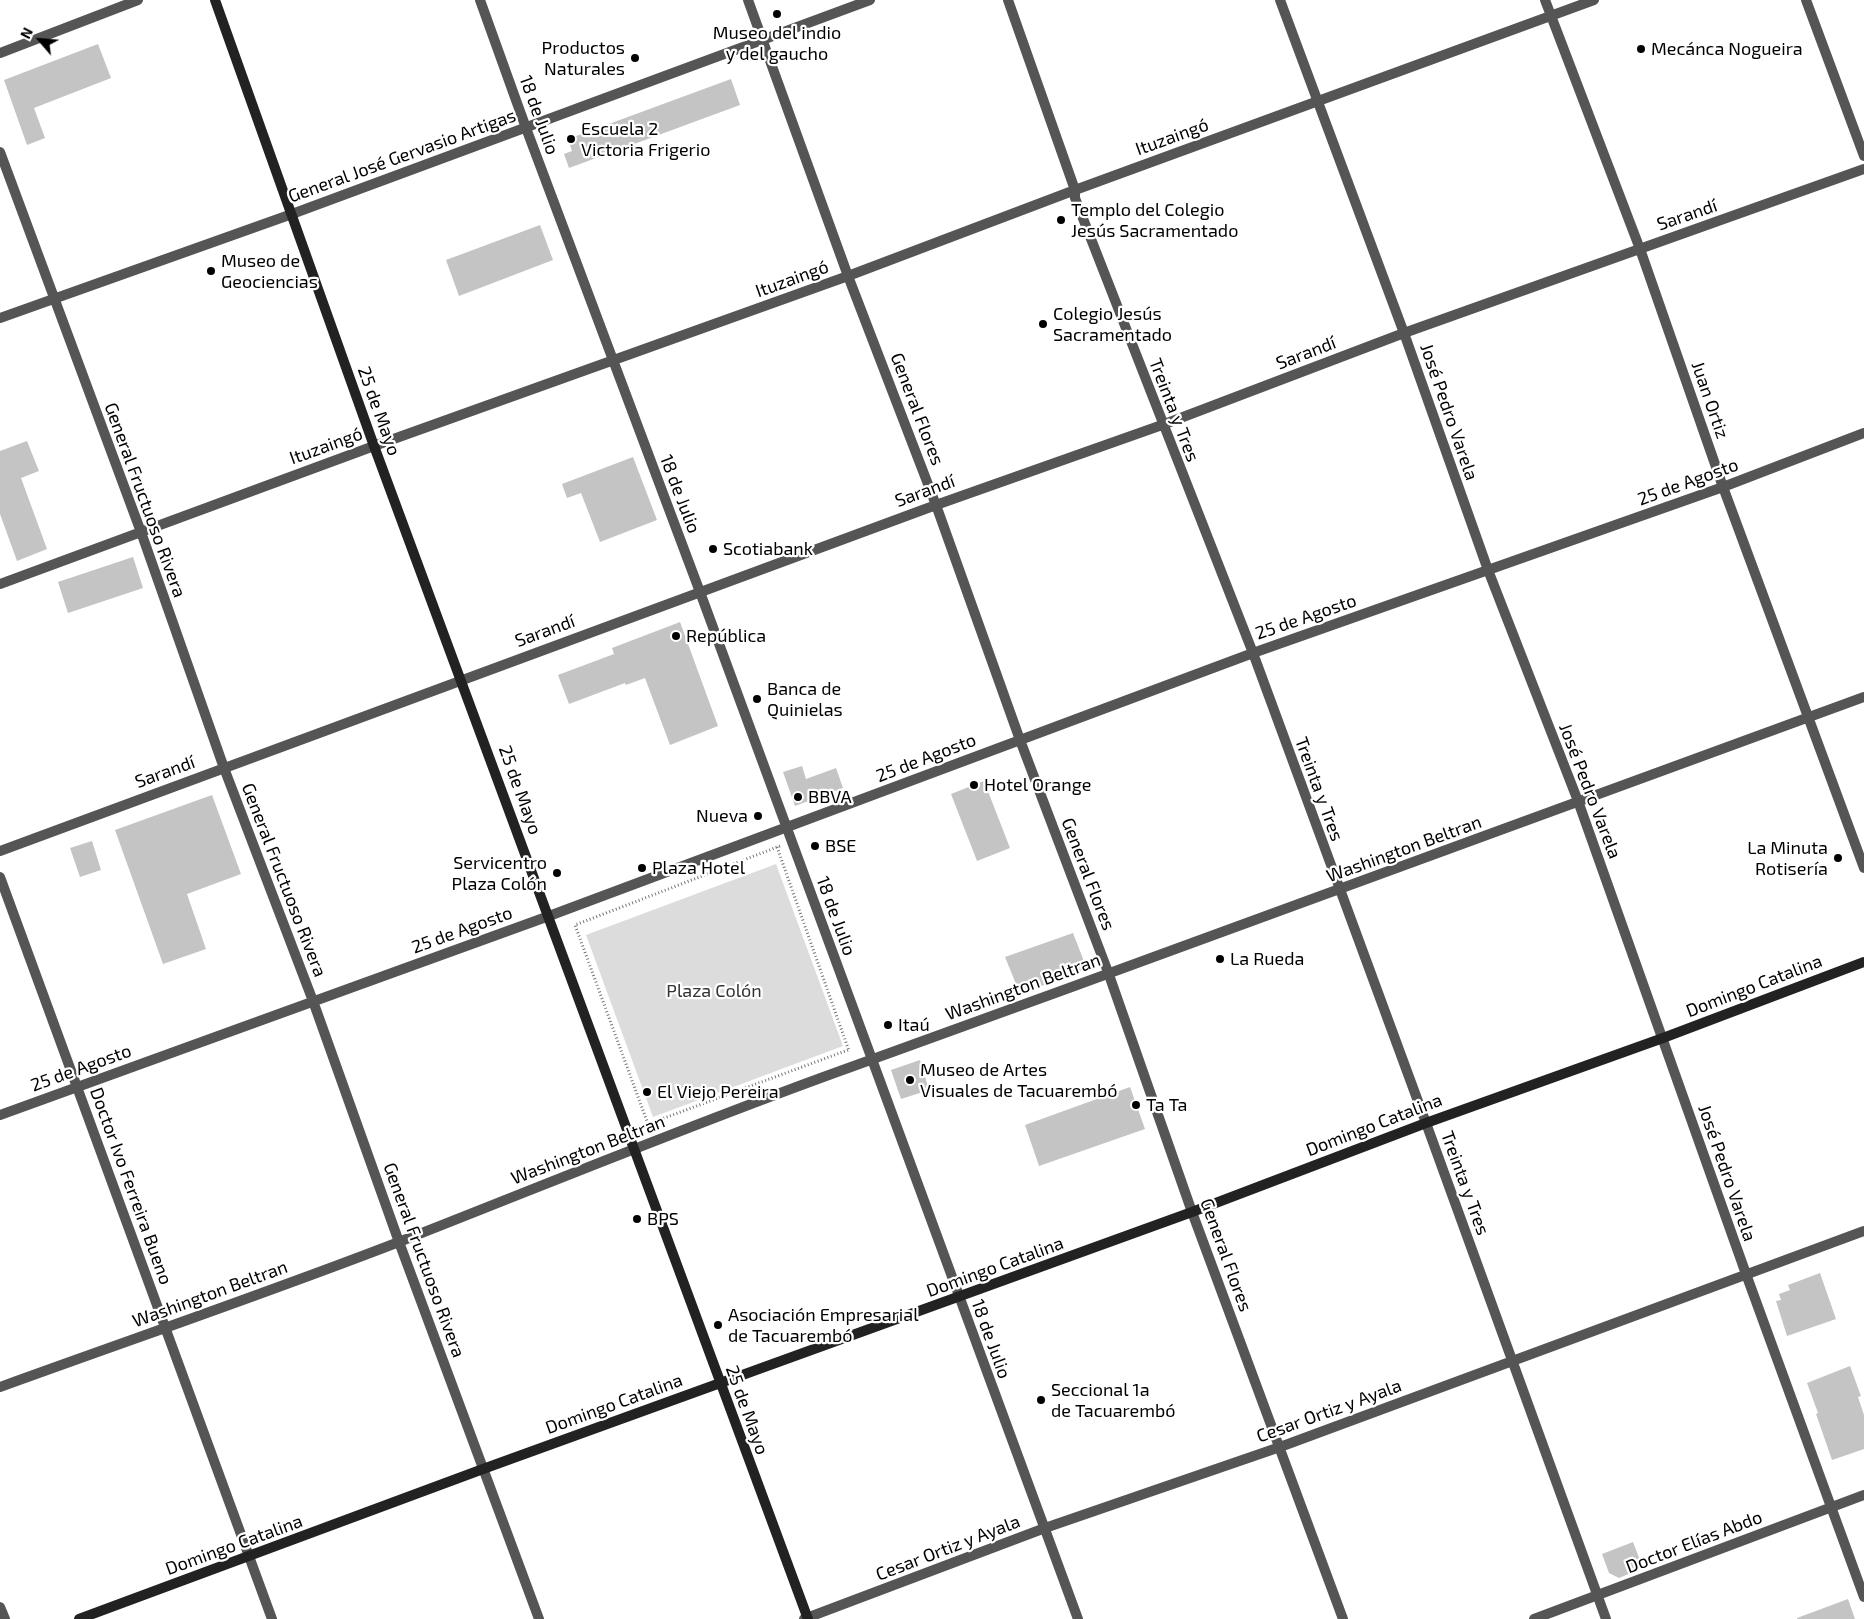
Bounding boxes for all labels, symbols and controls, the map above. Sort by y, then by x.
marker: Museo del indio y del gaucho [771,8,783,20]
north arrow [15,15,65,65]
place label: Museo del indio y del gaucho [713,22,841,64]
text: N [16,25,36,41]
place label: Productos Naturales [542,37,625,80]
place label: Mecánca Nogueira [1651,38,1803,60]
marker: Mecánca Nogueira [1635,43,1647,55]
marker: Productos Naturales [629,52,641,64]
street label: 18 de Julio [515,73,563,157]
street label: General José Gervasio Artigas [285,105,519,207]
street label: Ituzaingó [1133,114,1211,160]
place label: Escuela 2 Victoria Frigerio [581,118,711,160]
marker: Escuela 2 Victoria Frigerio [565,133,577,145]
street label: Sarandí [1654,195,1720,235]
place label: Templo del Colegio Jesús Sacramentado [1071,199,1238,242]
marker: Templo del Colegio Jesús Sacramentado [1055,214,1067,226]
place label: Museo de Geociencias [221,250,318,292]
street label: Ituzaingó [753,256,831,302]
marker: Museo de Geociencias [205,265,217,277]
place label: Colegio Jesús Sacramentado [1053,303,1172,346]
marker: Colegio Jesús Sacramentado [1037,318,1049,330]
street label: Sarandí [1273,332,1339,374]
street label: José Pedro Varela [1415,341,1483,483]
street label: General Flores [886,350,948,468]
street label: Treinta y Tres [1144,355,1204,465]
street label: Juan Ortiz [1687,358,1733,442]
street label: 25 de Mayo [353,364,405,458]
street label: General Fructuoso Rivera [100,400,190,600]
street label: Ituzaingó [287,423,365,469]
street label: 18 de Julio [655,452,705,536]
street label: 25 de Agosto [1635,454,1741,510]
street label: Sarandí [892,470,958,512]
place label: Scotiabank [723,538,813,560]
marker: Scotiabank [707,543,719,555]
street label: 25 de Agosto [1253,590,1359,644]
street label: Sarandí [512,610,578,652]
place label: República [686,625,766,647]
marker: República [670,630,682,642]
place label: Banca de Quinielas [767,678,843,721]
marker: Banca de Quinielas [751,693,763,705]
street label: José Pedro Varela [1554,720,1626,862]
street label: 25 de Agosto [873,729,979,787]
street label: Treinta y Tres [1290,734,1348,844]
street label: 25 de Mayo [494,743,546,837]
street label: Sarandí [132,751,198,793]
place label: Hotel Orange [984,774,1091,796]
marker: Hotel Orange [968,779,980,791]
street label: General Fructuoso Rivera [237,780,331,980]
place label: BBVA [808,786,852,808]
marker: BBVA [792,791,804,803]
place label: Nueva [696,805,748,827]
marker: Nueva [752,810,764,822]
street label: Washington Beltran [1324,811,1484,887]
street label: General Flores [1057,815,1119,933]
place label: BSE [825,835,856,857]
place label: La Minuta Rotisería [1747,837,1828,880]
marker: BSE [809,840,821,852]
place label: Servicentro Plaza Colón [452,852,547,894]
marker: La Minuta Rotisería [1832,852,1844,864]
place label: Plaza Hotel [652,857,745,879]
marker: Plaza Hotel [636,862,648,874]
marker: Servicentro Plaza Colón [551,867,563,879]
street label: 18 de Julio [812,874,860,958]
street label: 25 de Agosto [409,902,515,958]
place label: La Rueda [1230,948,1304,970]
street label: Washington Beltran [943,949,1103,1025]
street label: Domingo Catalina [1683,950,1825,1022]
marker: La Rueda [1214,953,1226,965]
park label: Plaza Colón [666,980,762,1002]
place label: Itaú [898,1014,930,1036]
marker: Itaú [882,1019,894,1031]
street label: 25 de Agosto [28,1040,134,1096]
place label: Museo de Artes Visuales de Tacuarembó [920,1059,1117,1102]
marker: Museo de Artes Visuales de Tacuarembó [904,1074,916,1086]
place label: El Viejo Pereira [657,1081,779,1103]
street label: Doctor Ivo Ferreira Bueno [85,1085,177,1287]
marker: El Viejo Pereira [641,1086,653,1098]
street label: Domingo Catalina [1303,1089,1445,1161]
place label: Ta Ta [1146,1094,1187,1116]
marker: Ta Ta [1130,1099,1142,1111]
street label: José Pedro Varela [1693,1102,1761,1244]
street label: Washington Beltran [508,1111,668,1189]
street label: Treinta y Tres [1436,1128,1494,1238]
street label: General Fructuoso Rivera [379,1160,469,1360]
street label: General Flores [1196,1196,1256,1314]
place label: BPS [647,1208,679,1230]
marker: BPS [631,1213,643,1225]
street label: Domingo Catalina [924,1232,1066,1302]
street label: Washington Beltran [130,1256,290,1332]
street label: 18 de Julio [967,1297,1015,1381]
place label: Asociación Empresarial de Tacuarembó [728,1304,919,1346]
marker: Asociación Empresarial de Tacuarembó [712,1319,724,1331]
street label: 25 de Mayo [721,1363,773,1457]
street label: Domingo Catalina [543,1369,685,1439]
street label: Cesar Ortiz y Ayala [1253,1375,1405,1447]
place label: Seccional 1a de Tacuarembó [1051,1379,1175,1422]
marker: Seccional 1a de Tacuarembó [1035,1394,1047,1406]
street label: Doctor Elías Abdo [1623,1506,1765,1578]
street label: Domingo Catalina [163,1510,305,1580]
street label: Cesar Ortiz y Ayala [873,1511,1023,1585]

